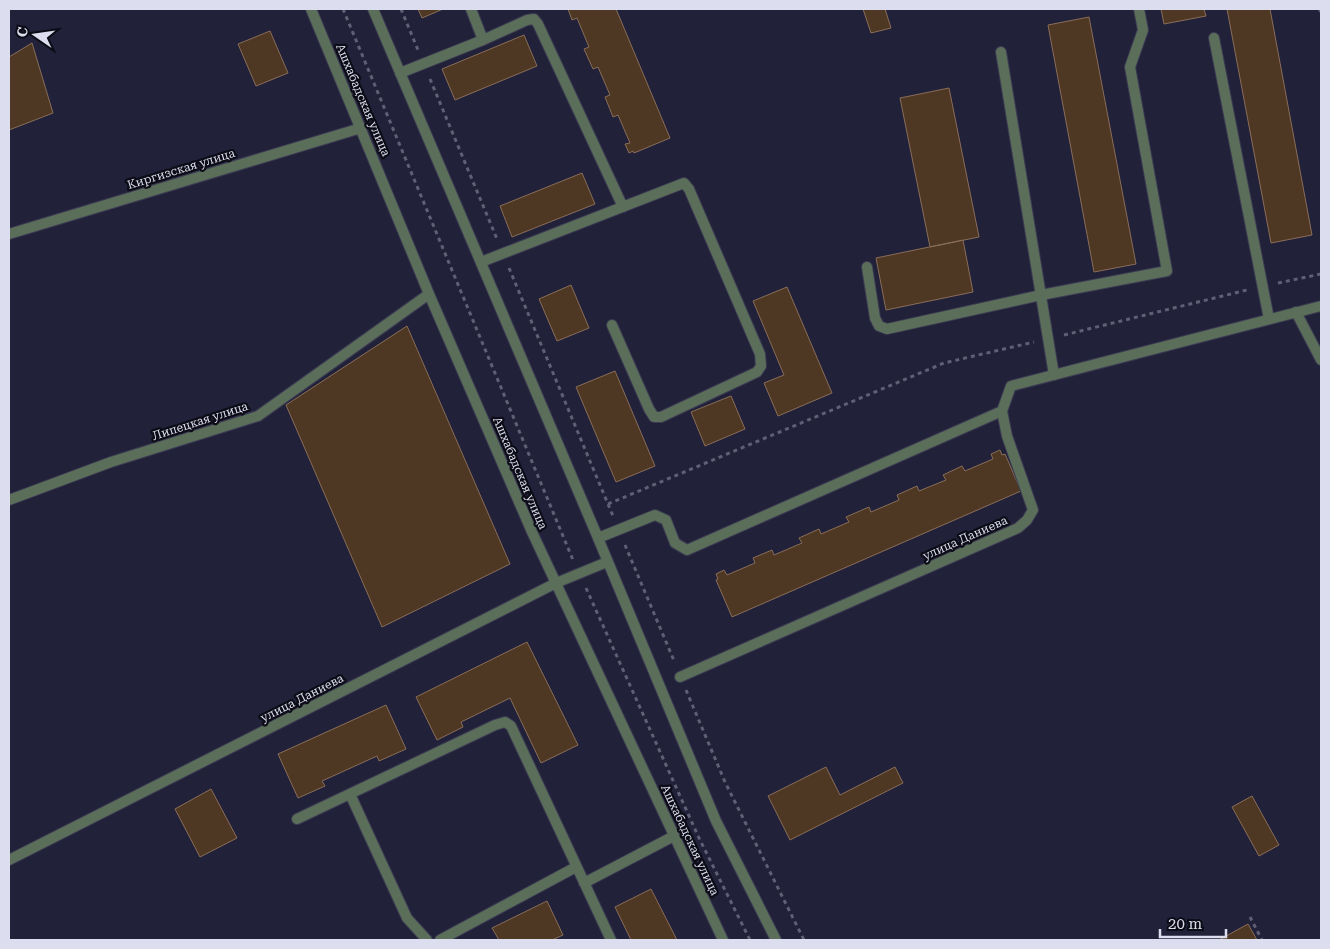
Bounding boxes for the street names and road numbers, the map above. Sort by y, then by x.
street label: Ашхабадская улица [333,42,393,159]
street label: Киргизская улица [125,146,237,192]
street label: Липецкая улица [150,399,250,443]
street label: Ашхабадская улица [490,415,550,532]
street label: улица Даниева [920,513,1010,563]
street label: улица Даниева [258,671,346,725]
street label: Ашхабадская улица [658,782,722,898]

